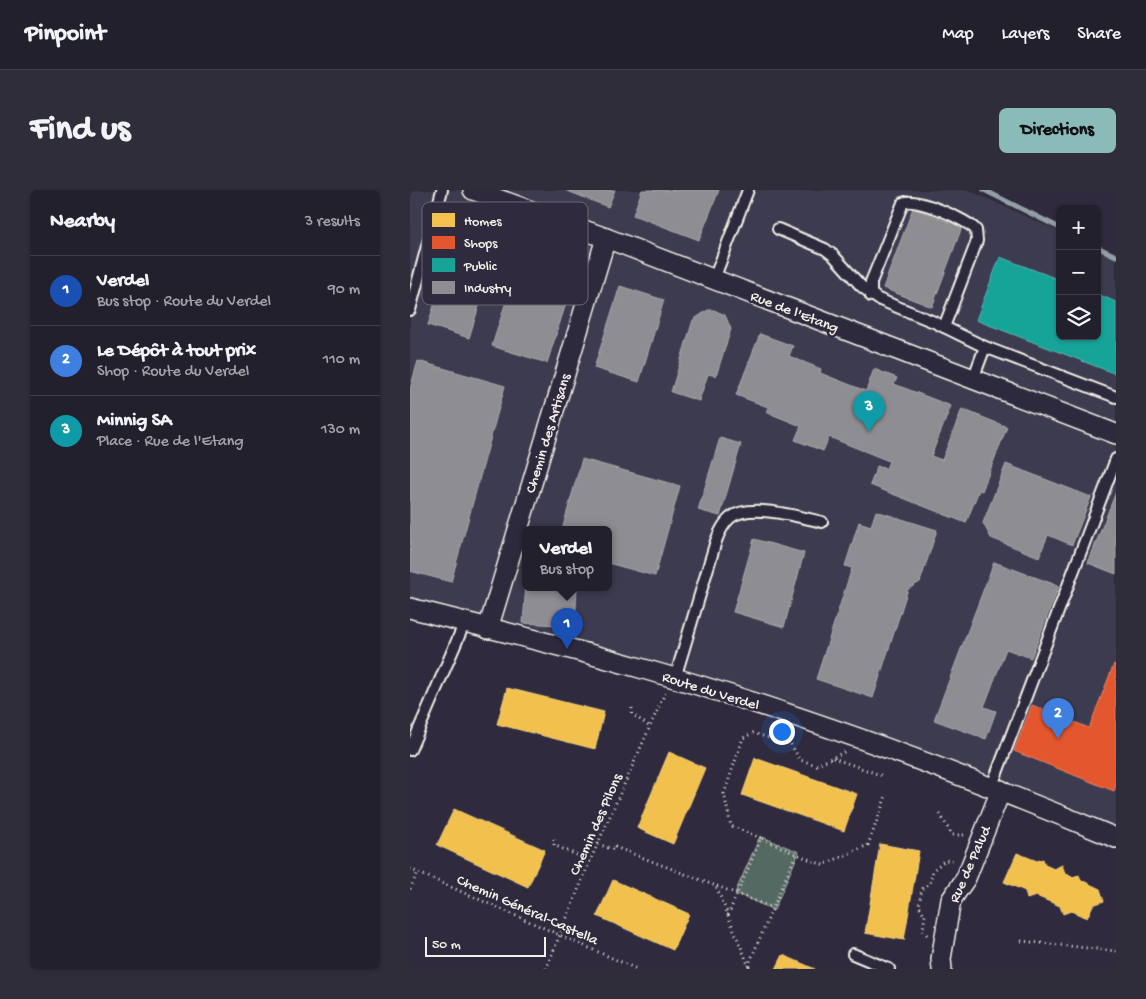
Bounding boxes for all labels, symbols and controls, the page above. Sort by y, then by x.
text: Pinpoint [25,20,106,49]
text: Map [942,24,974,45]
text: Layers [1002,24,1049,45]
text: Share [1077,24,1121,45]
button: Directions [999,108,1116,153]
text: Find us [30,110,130,151]
legend [422,202,588,305]
map controls [1056,205,1101,340]
button: + [1056,205,1101,250]
text: Nearby [50,210,115,235]
text: 3 results [305,213,360,232]
text: Homes [464,214,502,231]
text: Shops [464,236,498,253]
button: − [1056,250,1101,295]
text: Public [463,259,498,276]
text: Verdel [97,270,149,293]
text: 1 [63,281,69,300]
text: 90 m [328,281,360,300]
text: Industry [464,281,512,298]
street label: Rue de l'Etang [748,288,841,338]
text: Bus stop · Route du Verdel [97,293,271,312]
button: layers [1056,295,1101,340]
text: Le Dépôt à tout prix [97,340,256,363]
text: 2 [62,351,70,370]
text: 110 m [323,351,360,370]
text: Shop · Route du Verdel [97,363,249,382]
street label: Chemin des Artisans [522,371,576,496]
pin: 3 [853,391,885,432]
text: Minnig SA [97,410,172,433]
text: 3 [62,421,70,440]
text: 130 m [321,421,360,440]
text: Place · Rue de l'Etang [97,433,244,452]
popup [522,526,612,591]
text: Verdel [540,538,592,561]
text: Bus stop [540,561,594,580]
pin: 1 [551,608,583,649]
street label: Route du Verdel [660,669,761,715]
pin: 2 [1042,698,1074,739]
your location [769,719,795,745]
street label: Chemin des Pilons [566,771,627,878]
street label: Rue de Palud [946,823,996,906]
street label: Chemin Général-Castella [454,871,601,950]
scale bar [425,934,546,957]
text: 50 m [432,937,461,954]

